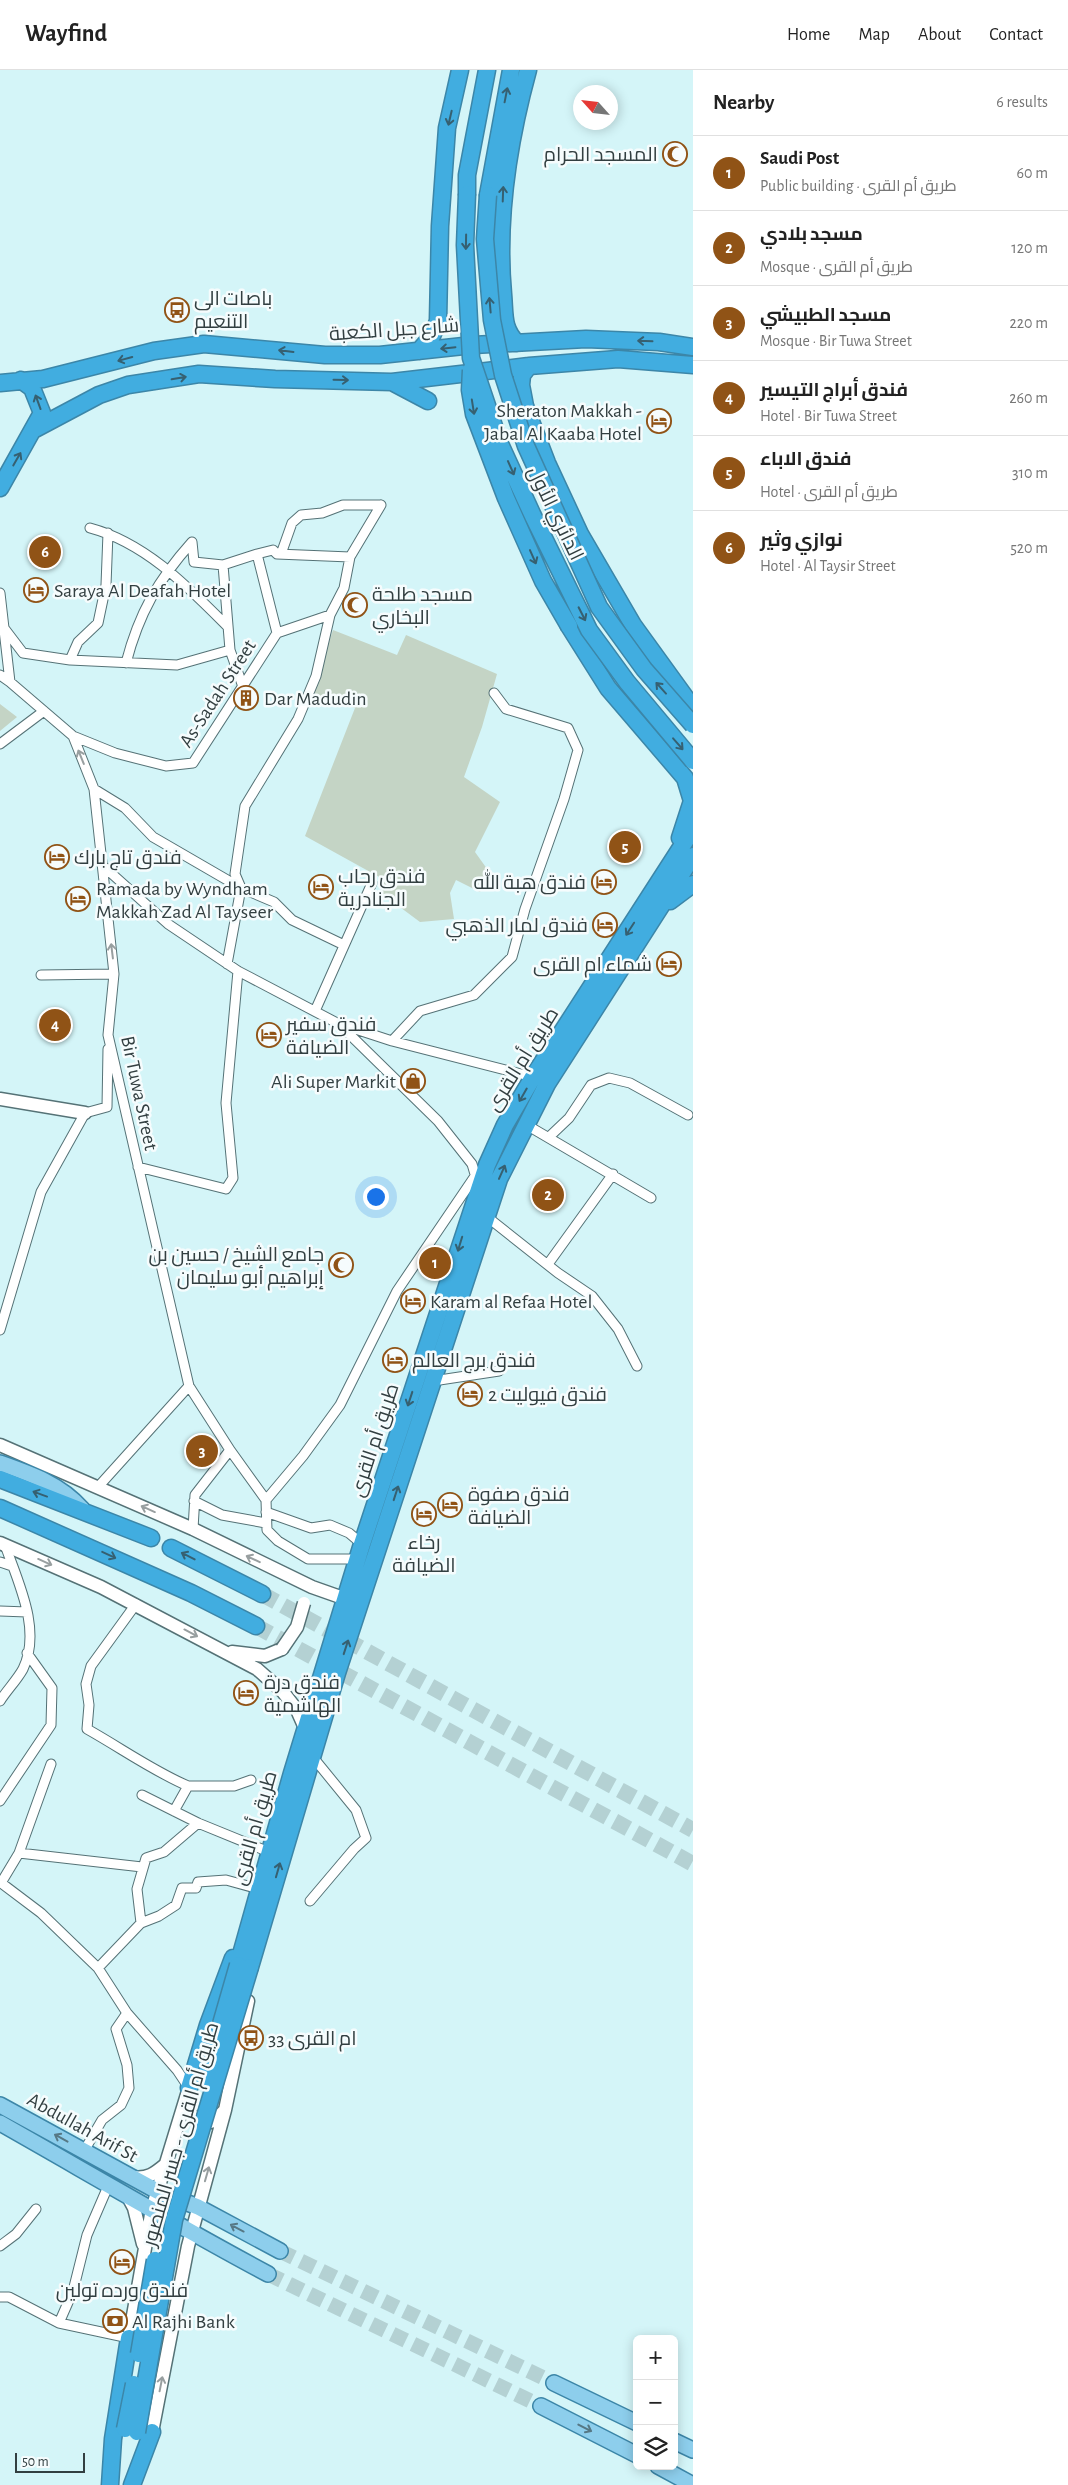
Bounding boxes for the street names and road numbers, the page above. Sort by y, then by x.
street label: شارع جبل الكعبة [328,315,460,348]
street label: الدائري الأول [519,463,586,566]
street label: As-Sadah Street [176,636,260,751]
street label: طريق أم القرى [481,1003,565,1116]
street label: Bir Tuwa Street [117,1034,161,1153]
street label: طريق أم القرى [344,1380,406,1500]
street label: طريق أم القرى [226,1768,284,1888]
street label: طريق أم القرى - جسر المنصور [136,2019,225,2250]
street label: Abdullah Arif St [24,2089,142,2167]

